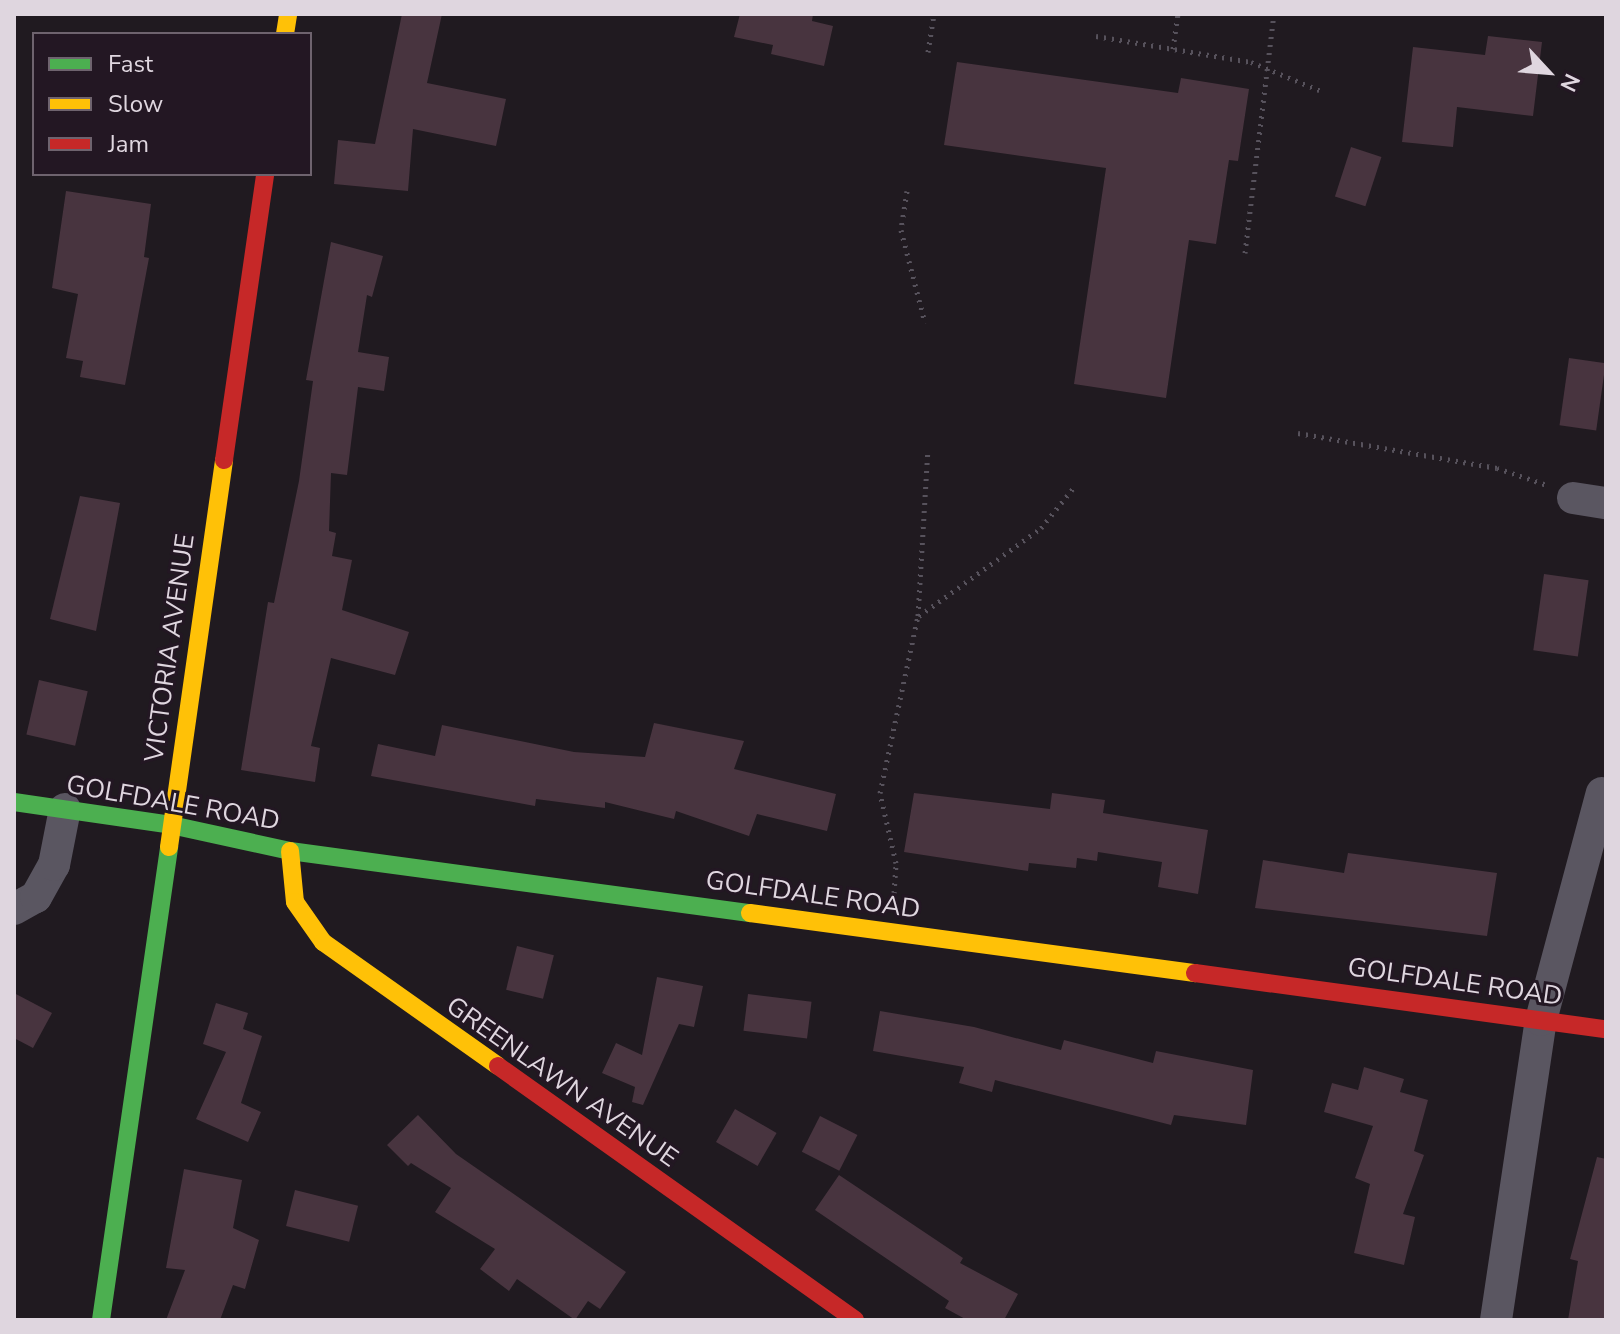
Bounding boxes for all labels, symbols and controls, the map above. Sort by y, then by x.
legend [32,32,312,176]
north arrow [1508,32,1588,112]
text: Fast [108,48,153,80]
text: N [1552,69,1587,96]
text: Slow [108,88,163,120]
text: Jam [108,128,149,160]
street label: VICTORIA AVENUE [139,532,201,764]
street label: GOLFDALE ROAD [64,769,282,837]
street label: GOLFDALE ROAD [704,865,922,925]
street label: GOLFDALE ROAD [1346,952,1564,1012]
street label: GREENLAWN AVENUE [440,990,684,1174]

